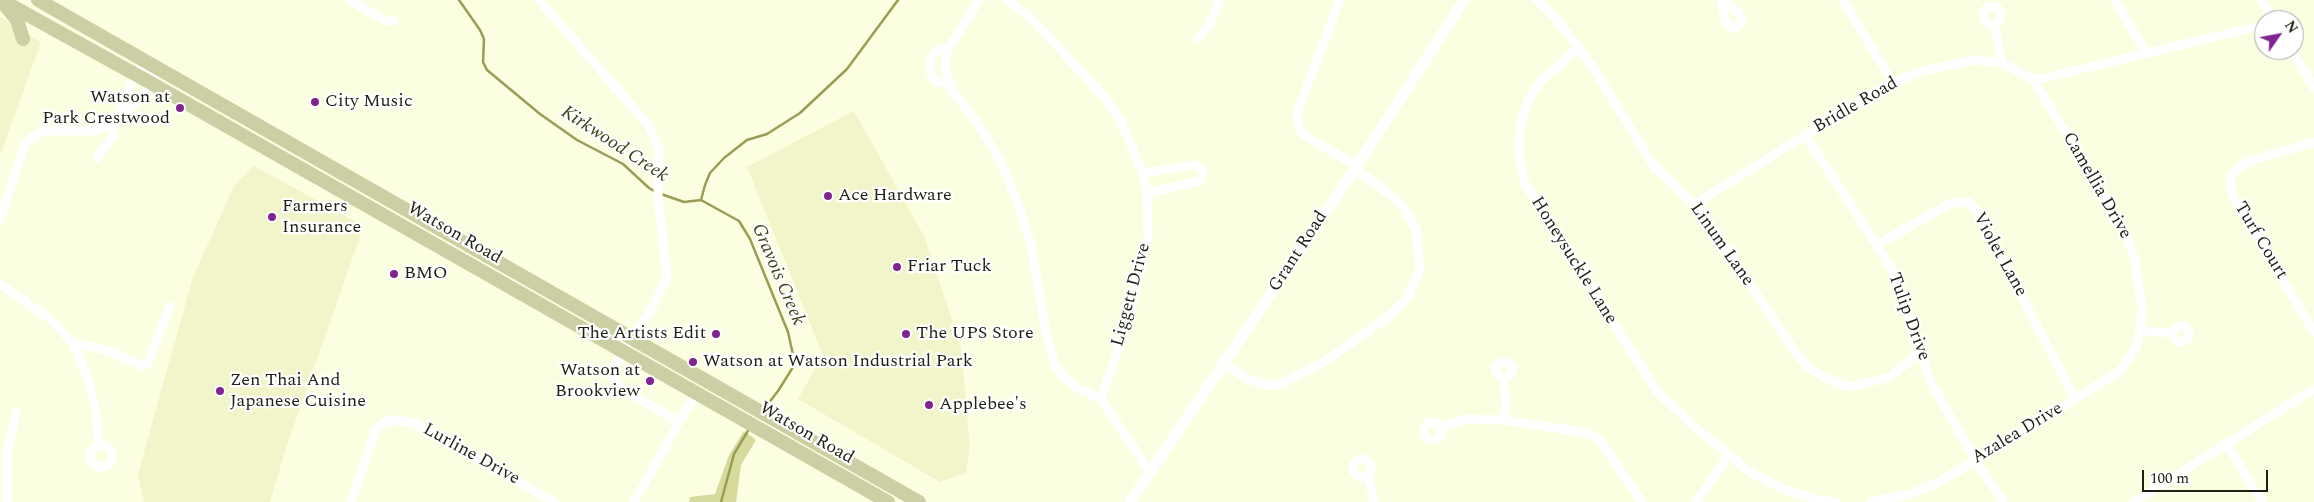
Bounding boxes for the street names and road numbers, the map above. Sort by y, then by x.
street label: Bridle Road [1810,73,1902,139]
street label: Camellia Drive [2057,129,2135,243]
street label: Honeysuckle Lane [1525,193,1621,329]
street label: Watson Road [403,198,505,270]
street label: Turf Court [2228,198,2292,284]
street label: Linum Lane [1684,199,1758,291]
street label: Grant Road [1265,208,1333,296]
street label: Violet Lane [1967,209,2031,301]
street label: Liggett Drive [1108,241,1156,349]
street label: Tulip Drive [1882,270,1934,364]
street label: Watson Road [755,398,857,470]
street label: Azalea Drive [1969,398,2067,470]
street label: Lurline Drive [419,420,523,490]

